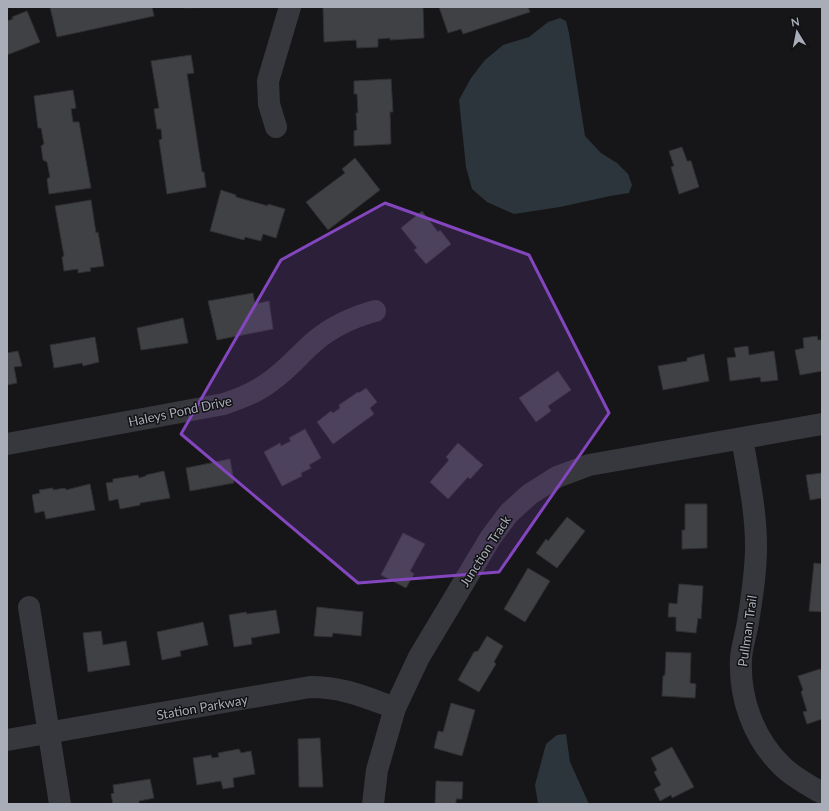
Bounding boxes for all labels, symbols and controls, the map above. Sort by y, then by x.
north arrow [777,12,817,52]
text: N [790,15,800,29]
street label: Haleys Pond Drive [127,392,233,430]
street label: Junction Track [456,512,514,590]
street label: Pullman Trail [734,594,760,668]
street label: Station Parkway [155,691,249,723]

